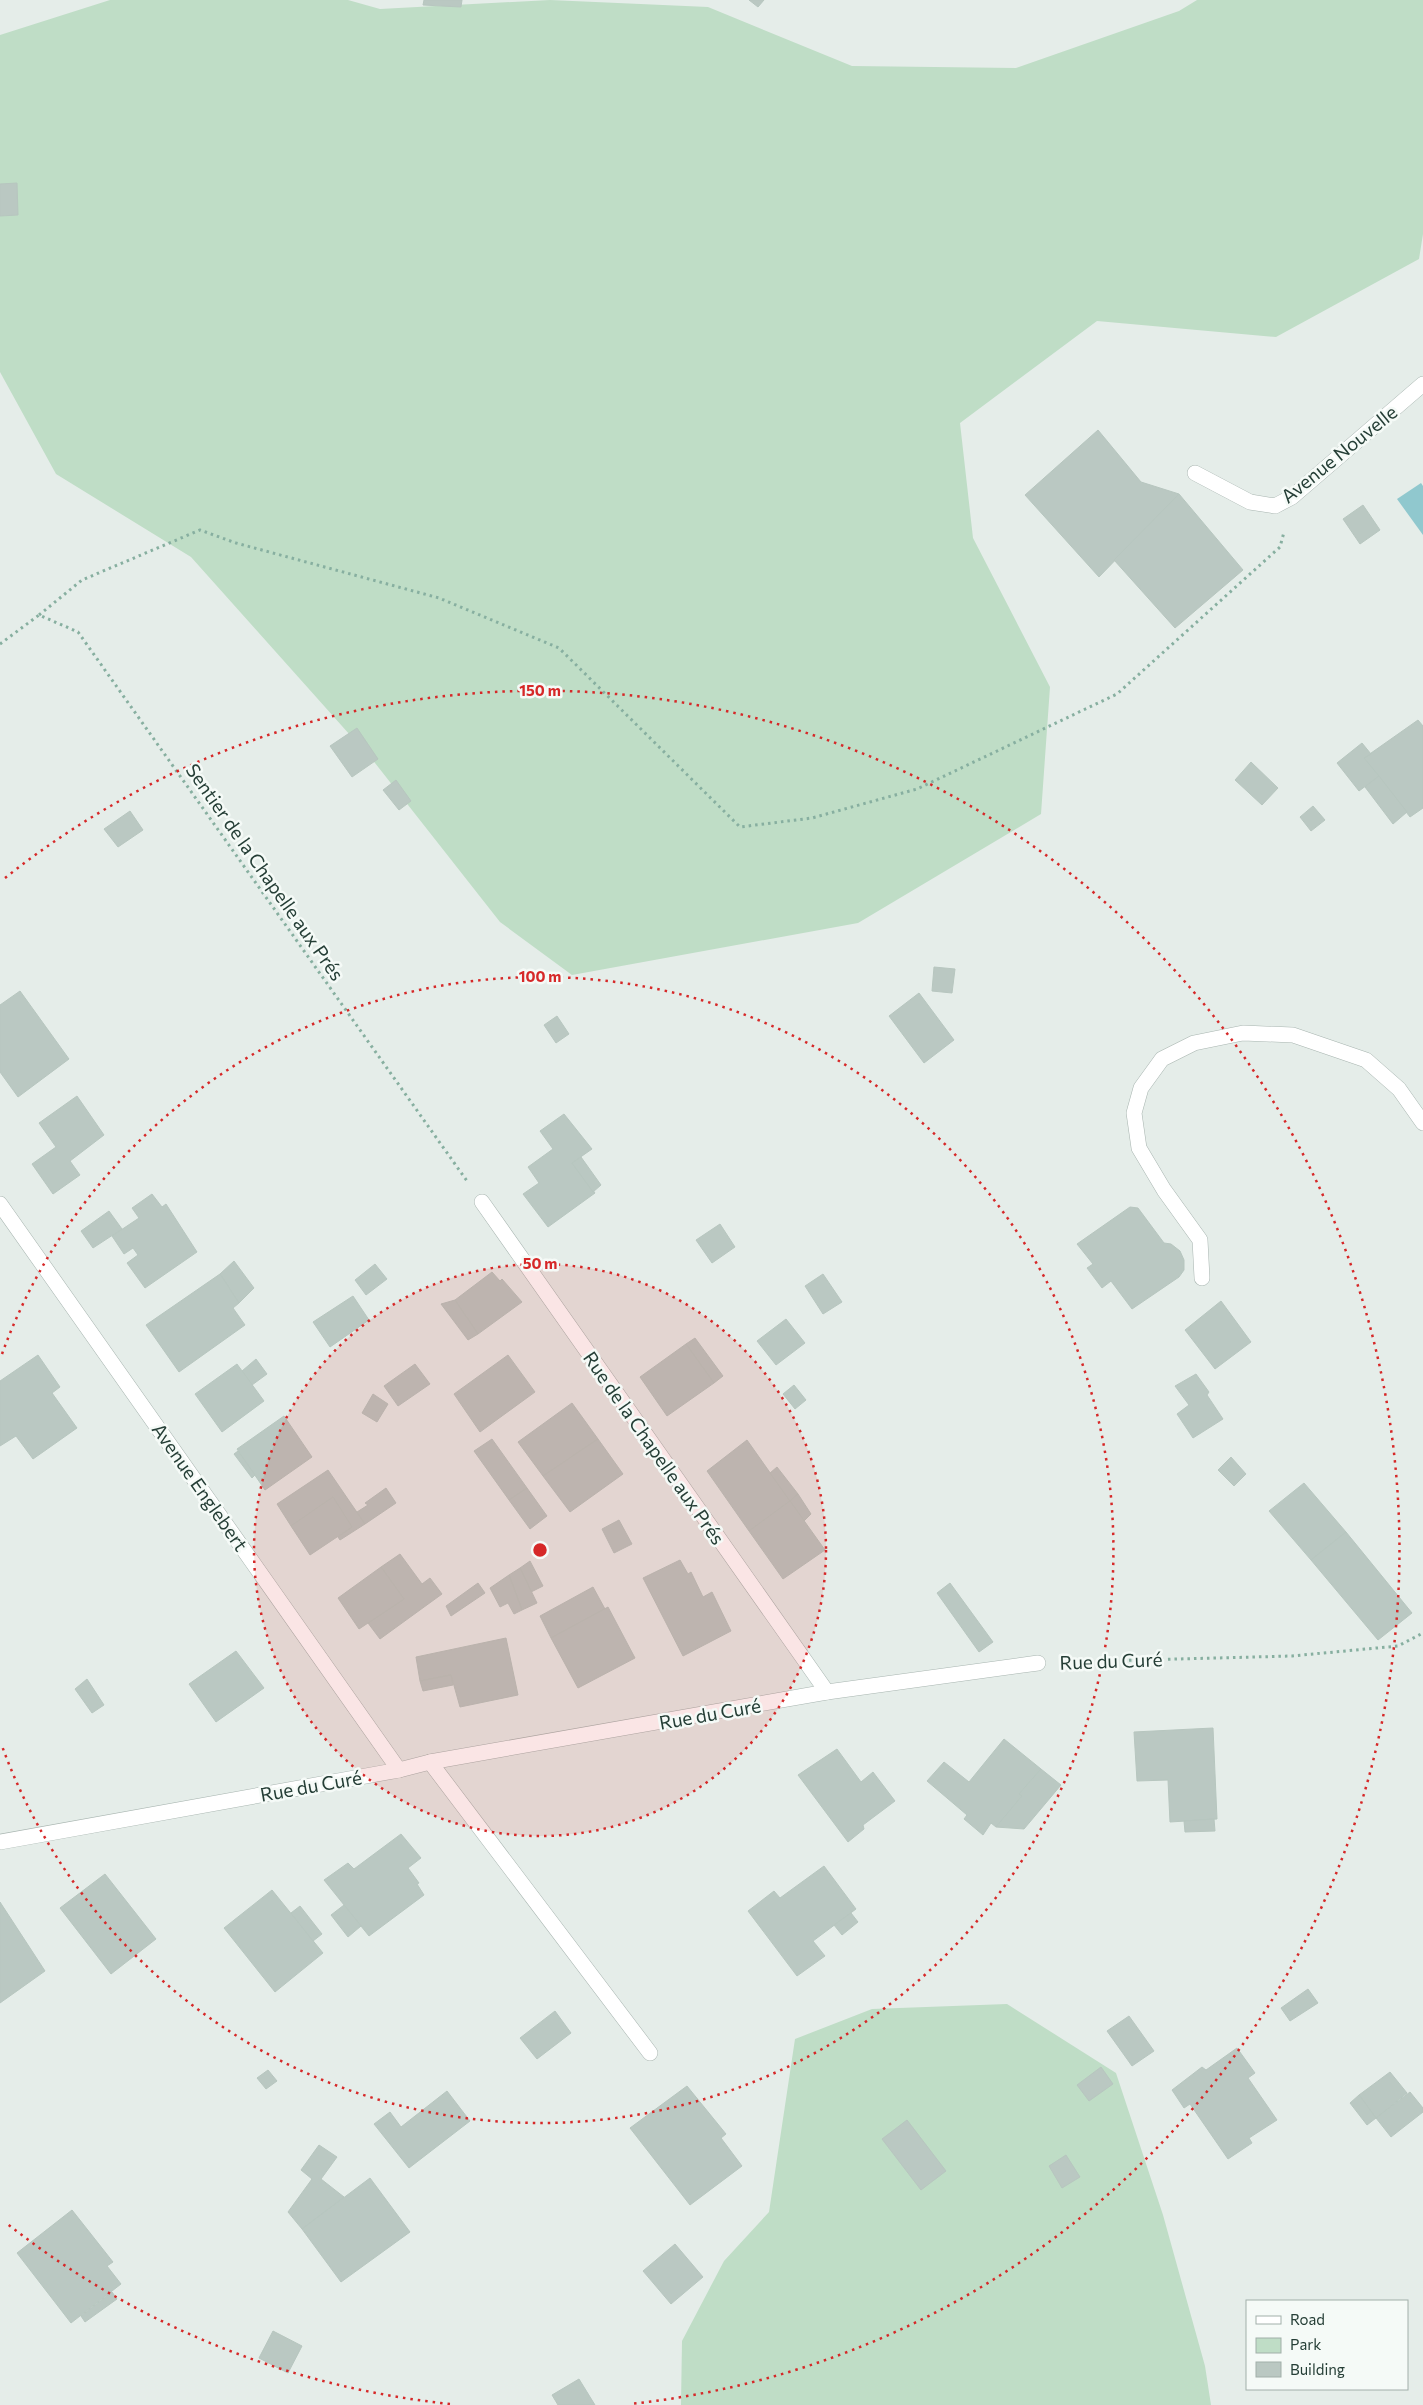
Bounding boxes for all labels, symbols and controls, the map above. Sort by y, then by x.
street label: Avenue Nouvelle [1276,400,1401,507]
text: 150 m [519,681,561,699]
street label: Sentier de la Chapelle aux Prés [182,759,349,985]
text: 100 m [519,967,561,985]
text: 50 m [523,1254,557,1272]
street label: Rue de la Chapelle aux Prés [579,1347,730,1549]
street label: Avenue Englebert [148,1418,253,1555]
centre of rings [531,1541,549,1559]
street label: Rue du Curé [1059,1647,1163,1674]
street label: Rue du Curé [657,1693,763,1734]
street label: Rue du Curé [258,1765,364,1806]
legend [1246,2300,1408,2390]
text: Road [1290,2310,1325,2328]
text: Park [1290,2335,1321,2353]
text: Building [1290,2360,1345,2378]

